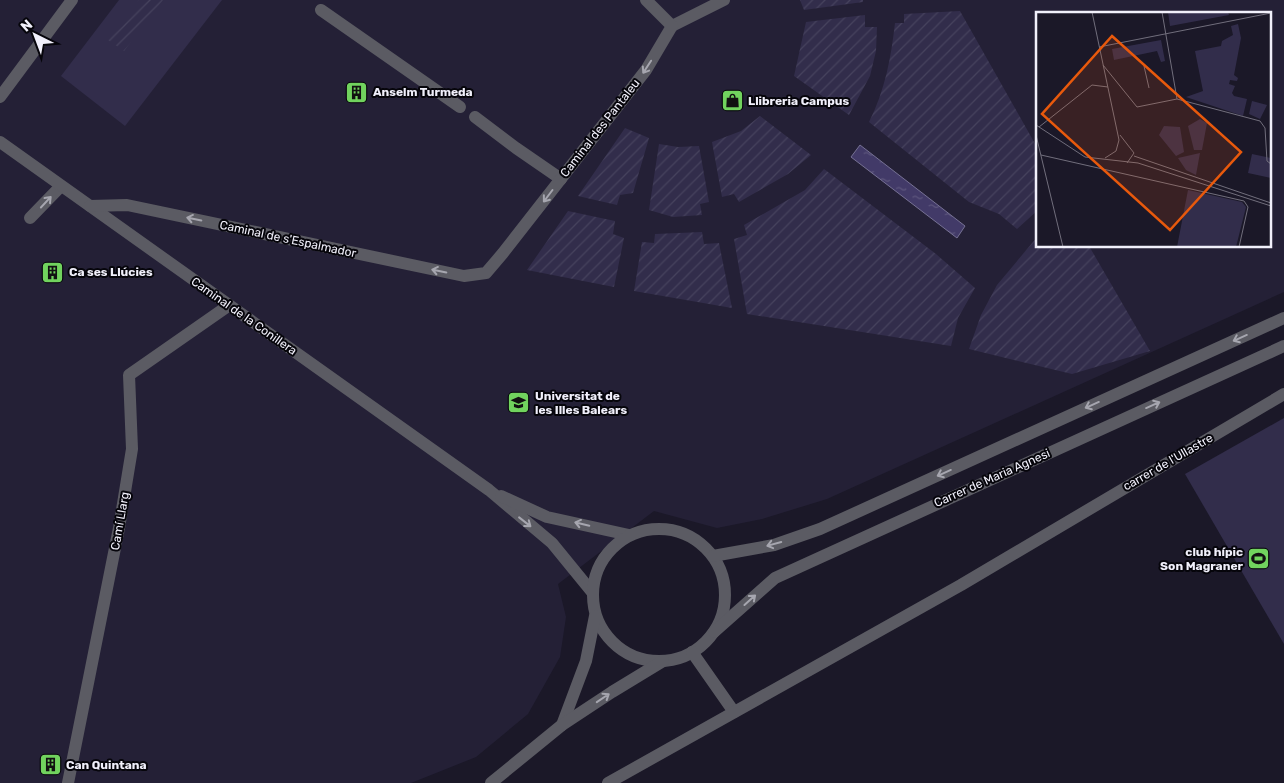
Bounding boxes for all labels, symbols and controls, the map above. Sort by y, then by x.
north arrow [10,10,60,60]
inset map [1036,12,1272,248]
text: N [17,16,36,35]
one-way arrow [641,60,651,74]
street label: Caminal des Pantaleu [557,76,643,180]
building icon: Anselm Turmeda [345,80,369,104]
place label: Anselm Turmeda [373,85,473,99]
shop icon: Llibreria Campus [720,89,744,113]
place label: Llibreria Campus [748,94,849,108]
one-way arrow [542,189,553,202]
one-way arrow [40,196,52,208]
one-way arrow [186,214,202,223]
street label: Caminal de s'Espalmador [218,218,358,260]
building icon: Ca ses Llúcies [41,260,65,284]
place label: Ca ses Llúcies [69,265,153,279]
one-way arrow [431,266,447,275]
street label: Caminal de la Conillera [188,274,300,358]
one-way arrow [1233,334,1248,343]
place label: Universitat de les Illes Balears [535,389,627,417]
school or university icon: Universitat de les Illes Balears [507,391,531,415]
one-way arrow [1145,400,1160,409]
one-way arrow [1085,401,1100,411]
street label: carrer de l'Ullastre [1121,430,1216,493]
street label: Carrer de Maria Agnesi [932,446,1052,510]
one-way arrow [937,468,952,478]
street label: Camí Llarg [108,491,132,551]
one-way arrow [518,517,531,528]
one-way arrow [574,519,590,528]
one-way arrow [766,540,782,549]
place label: club hípic Son Magraner [1160,545,1244,573]
sports icon: club hípic Son Magraner [1247,547,1271,571]
one-way arrow [744,594,757,605]
one-way arrow [595,693,609,703]
building icon: Can Quintana [38,753,62,777]
place label: Can Quintana [66,758,147,772]

